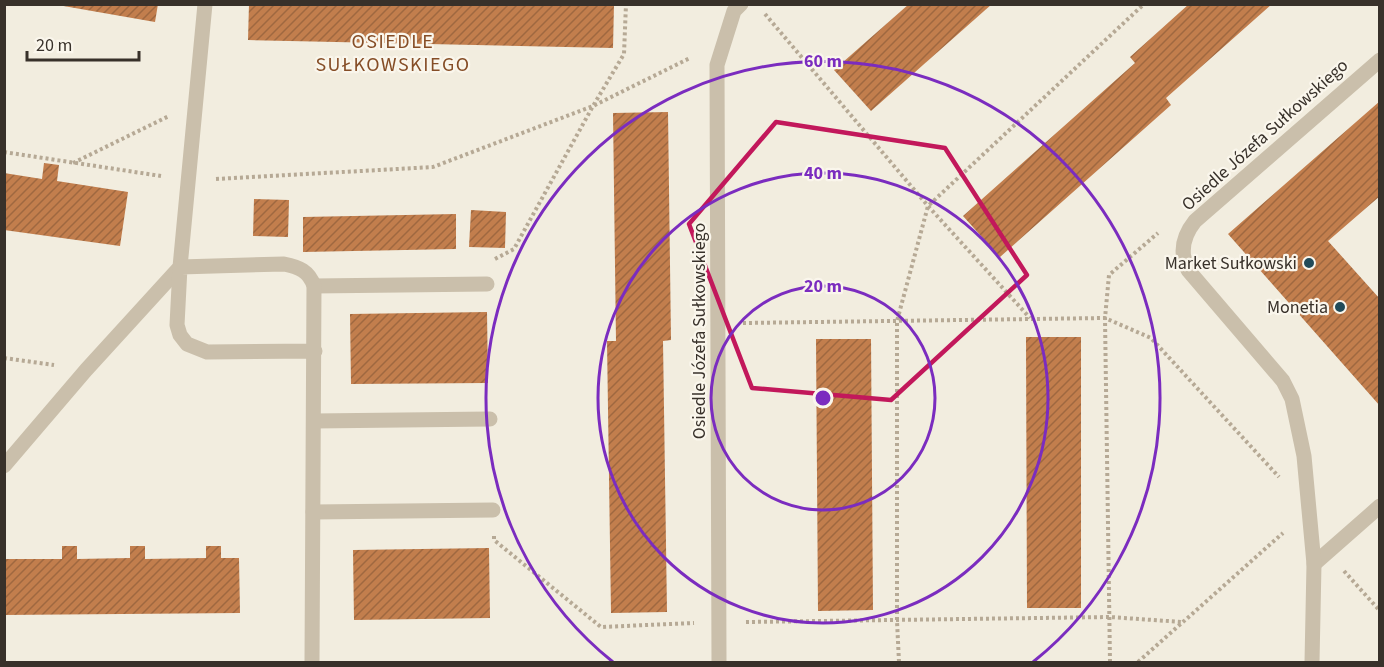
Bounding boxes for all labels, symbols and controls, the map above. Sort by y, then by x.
scale bar [27,24,140,62]
district label: OSIEDLE SUŁKOWSKIEGO [315,28,471,79]
text: 20 m [36,33,72,58]
text: 60 m [804,49,842,74]
street label: Osiedle Józefa Sułkowskiego [1176,53,1354,217]
text: 40 m [804,161,842,186]
street label: Osiedle Józefa Sułkowskiego [687,223,712,439]
place label: Market Sułkowski [1165,251,1297,276]
marker: Market Sułkowski [1302,256,1316,270]
text: 20 m [804,274,842,299]
place label: Monetia [1267,295,1328,320]
marker: Monetia [1333,300,1347,314]
centre of rings [813,388,833,408]

